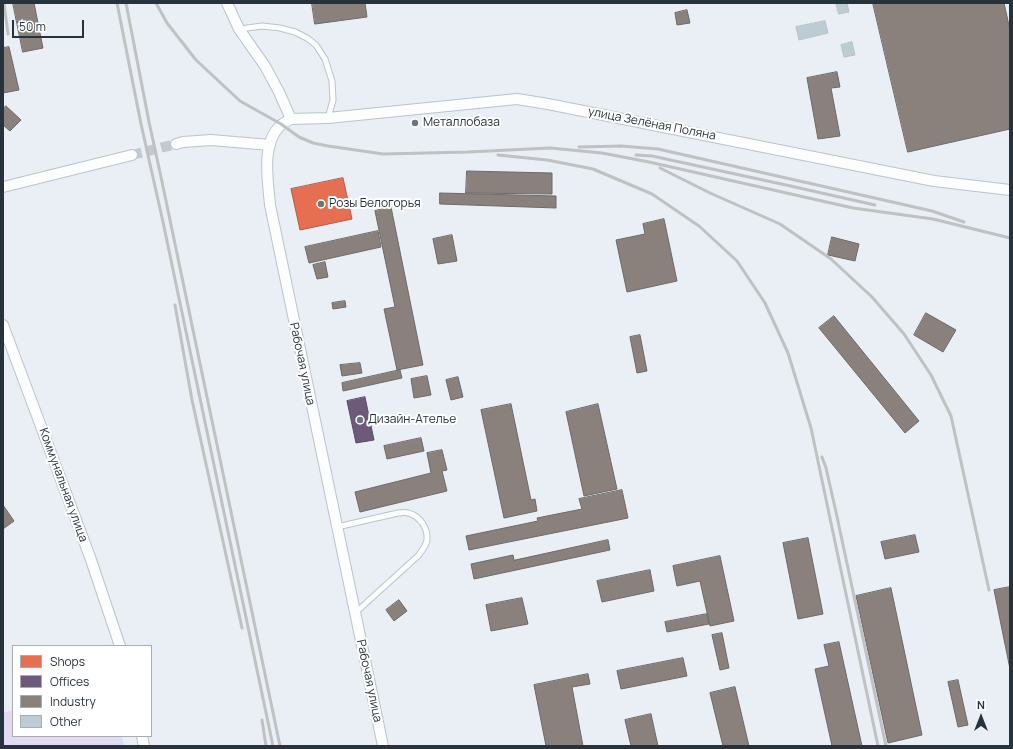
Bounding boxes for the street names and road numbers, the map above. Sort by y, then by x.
street label: улица Зелёная Поляна [587,105,717,143]
street label: Рабочая улица [286,321,318,407]
street label: Коммунальная улица [36,426,90,544]
street label: Рабочая улица [353,638,385,724]

